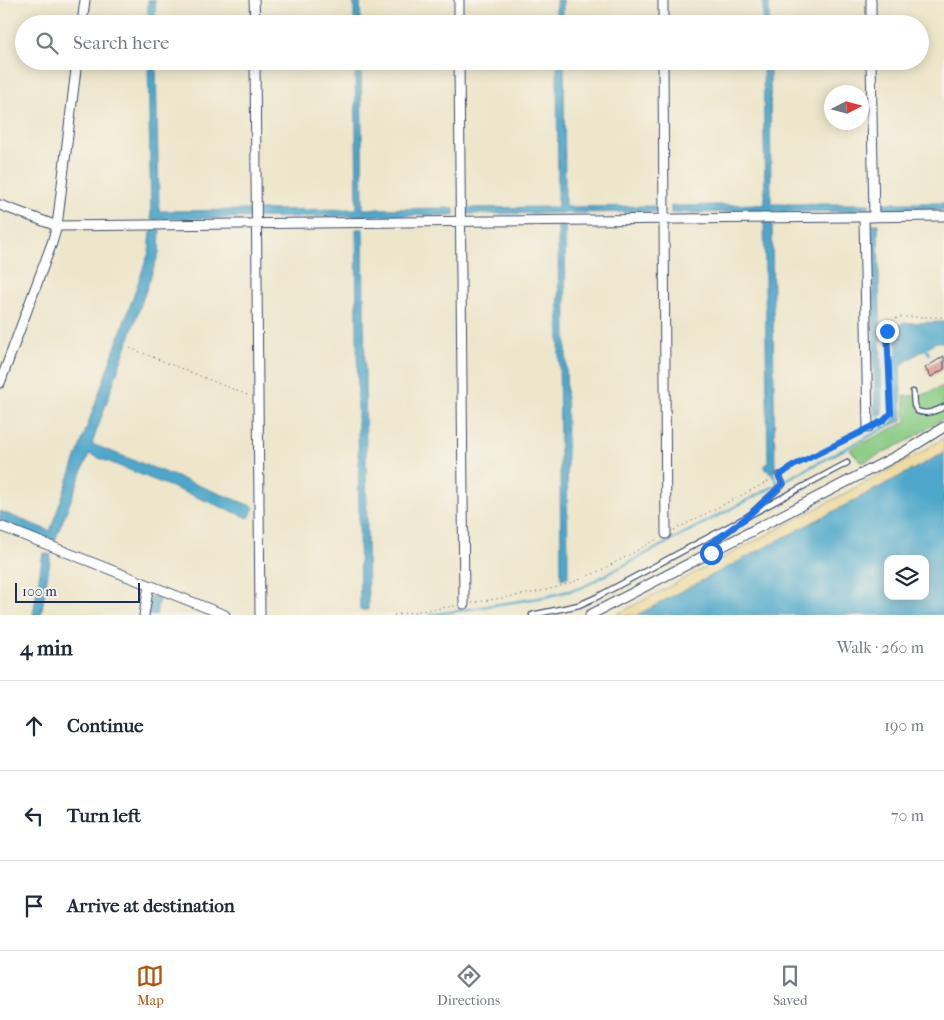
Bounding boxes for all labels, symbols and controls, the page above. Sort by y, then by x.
search box [15,15,929,70]
icon: search [33,29,61,57]
text: Search here [73,32,169,54]
north arrow [824,85,869,130]
route end [876,320,899,343]
route start [700,542,723,565]
map controls [884,555,929,600]
button: layers [884,555,929,600]
scale bar [15,580,140,603]
text: 100 m [22,583,57,600]
text: 4 min [20,636,73,660]
text: Walk · 260 m [837,638,924,657]
icon: ahead [20,712,48,740]
text: Continue [67,715,143,737]
text: 190 m [884,716,924,735]
icon: left [20,802,48,830]
text: Turn left [67,805,141,827]
text: 70 m [891,806,924,825]
icon: arrive [20,892,48,920]
text: Arrive at destination [67,895,235,917]
tab: Map [136,962,164,1009]
tab: Directions [437,962,500,1009]
tab: Saved [773,962,808,1009]

